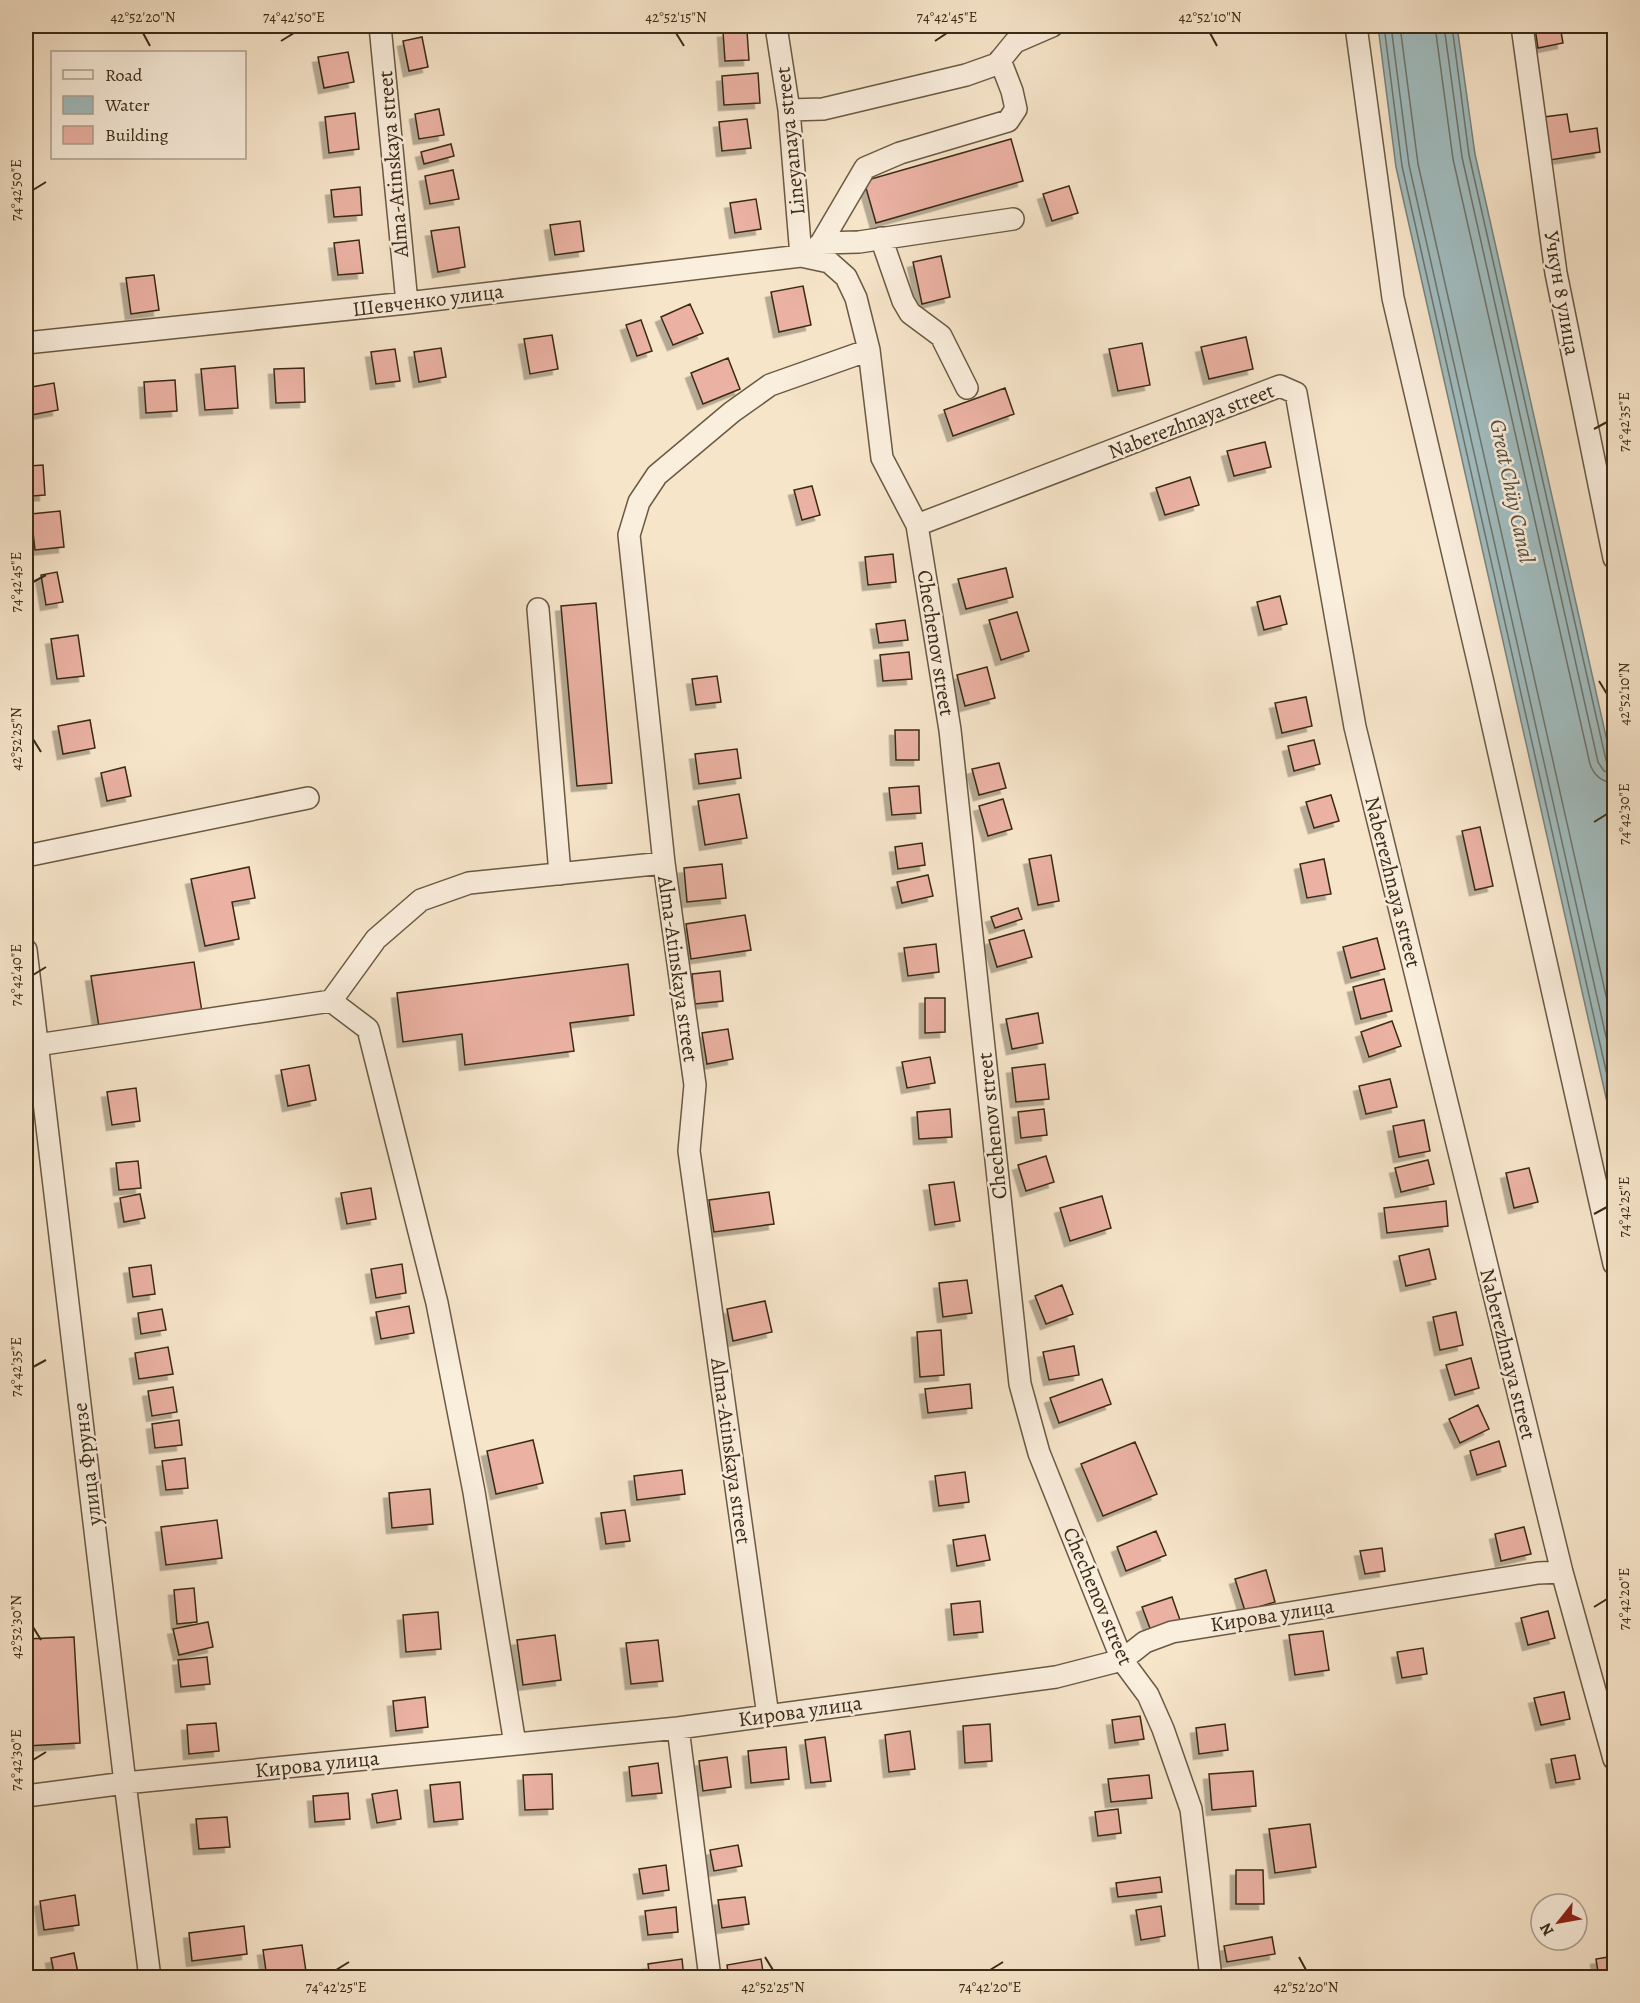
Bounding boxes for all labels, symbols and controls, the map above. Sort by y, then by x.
text: 42°52'20"N [110,7,176,27]
text: 74°42'50"E [263,7,325,27]
text: 42°52'15"N [645,7,707,27]
text: 74°42'45"E [917,7,977,27]
text: 42°52'10"N [1178,7,1242,27]
legend [51,51,246,159]
text: Road [105,63,143,87]
street label: Lineyanaya street [768,65,812,217]
street label: Alma-Atinskaya street [371,69,415,260]
text: Water [104,93,150,117]
text: Building [105,123,169,147]
text: 74°42'50"E [6,159,26,221]
street label: Учкун 8 улица [1537,228,1587,358]
street label: Шевченко улица [351,277,506,323]
street label: Naberezhnaya street [1104,376,1278,466]
text: 74°42'35"E [1614,392,1634,452]
water label: Great Chüy Canal [1482,417,1542,566]
text: 74°42'45"E [6,552,26,612]
street label: Chechenov street [911,568,961,718]
text: 42°52'10"N [1614,662,1634,726]
text: 42°52'25"N [6,707,26,771]
text: 74°42'30"E [1614,783,1634,845]
street label: Naberezhnaya street [1358,793,1428,971]
street label: Alma-Atinskaya street [651,873,705,1064]
text: 74°42'40"E [6,944,26,1006]
street label: Chechenov street [970,1051,1014,1201]
text: 74°42'25"E [1614,1176,1634,1238]
street label: Naberezhnaya street [1473,1265,1543,1443]
text: 74°42'35"E [6,1337,26,1397]
street label: Alma-Atinskaya street [704,1355,758,1546]
street label: улица Фрунзе [66,1401,109,1528]
street label: Chechenov street [1056,1523,1140,1669]
text: 74°42'20"E [1614,1568,1634,1630]
street label: Кирова улица [1208,1591,1336,1639]
text: 42°52'30"N [6,1595,26,1659]
street label: Кирова улица [736,1688,864,1734]
text: 74°42'30"E [6,1729,26,1791]
street label: Кирова улица [253,1744,381,1784]
north arrow [1529,1892,1589,1952]
text: N [1534,1918,1559,1940]
text: 74°42'25"E [305,1977,367,1997]
text: 42°52'25"N [741,1977,805,1997]
text: 74°42'20"E [959,1977,1021,1997]
text: 42°52'20"N [1273,1977,1339,1997]

